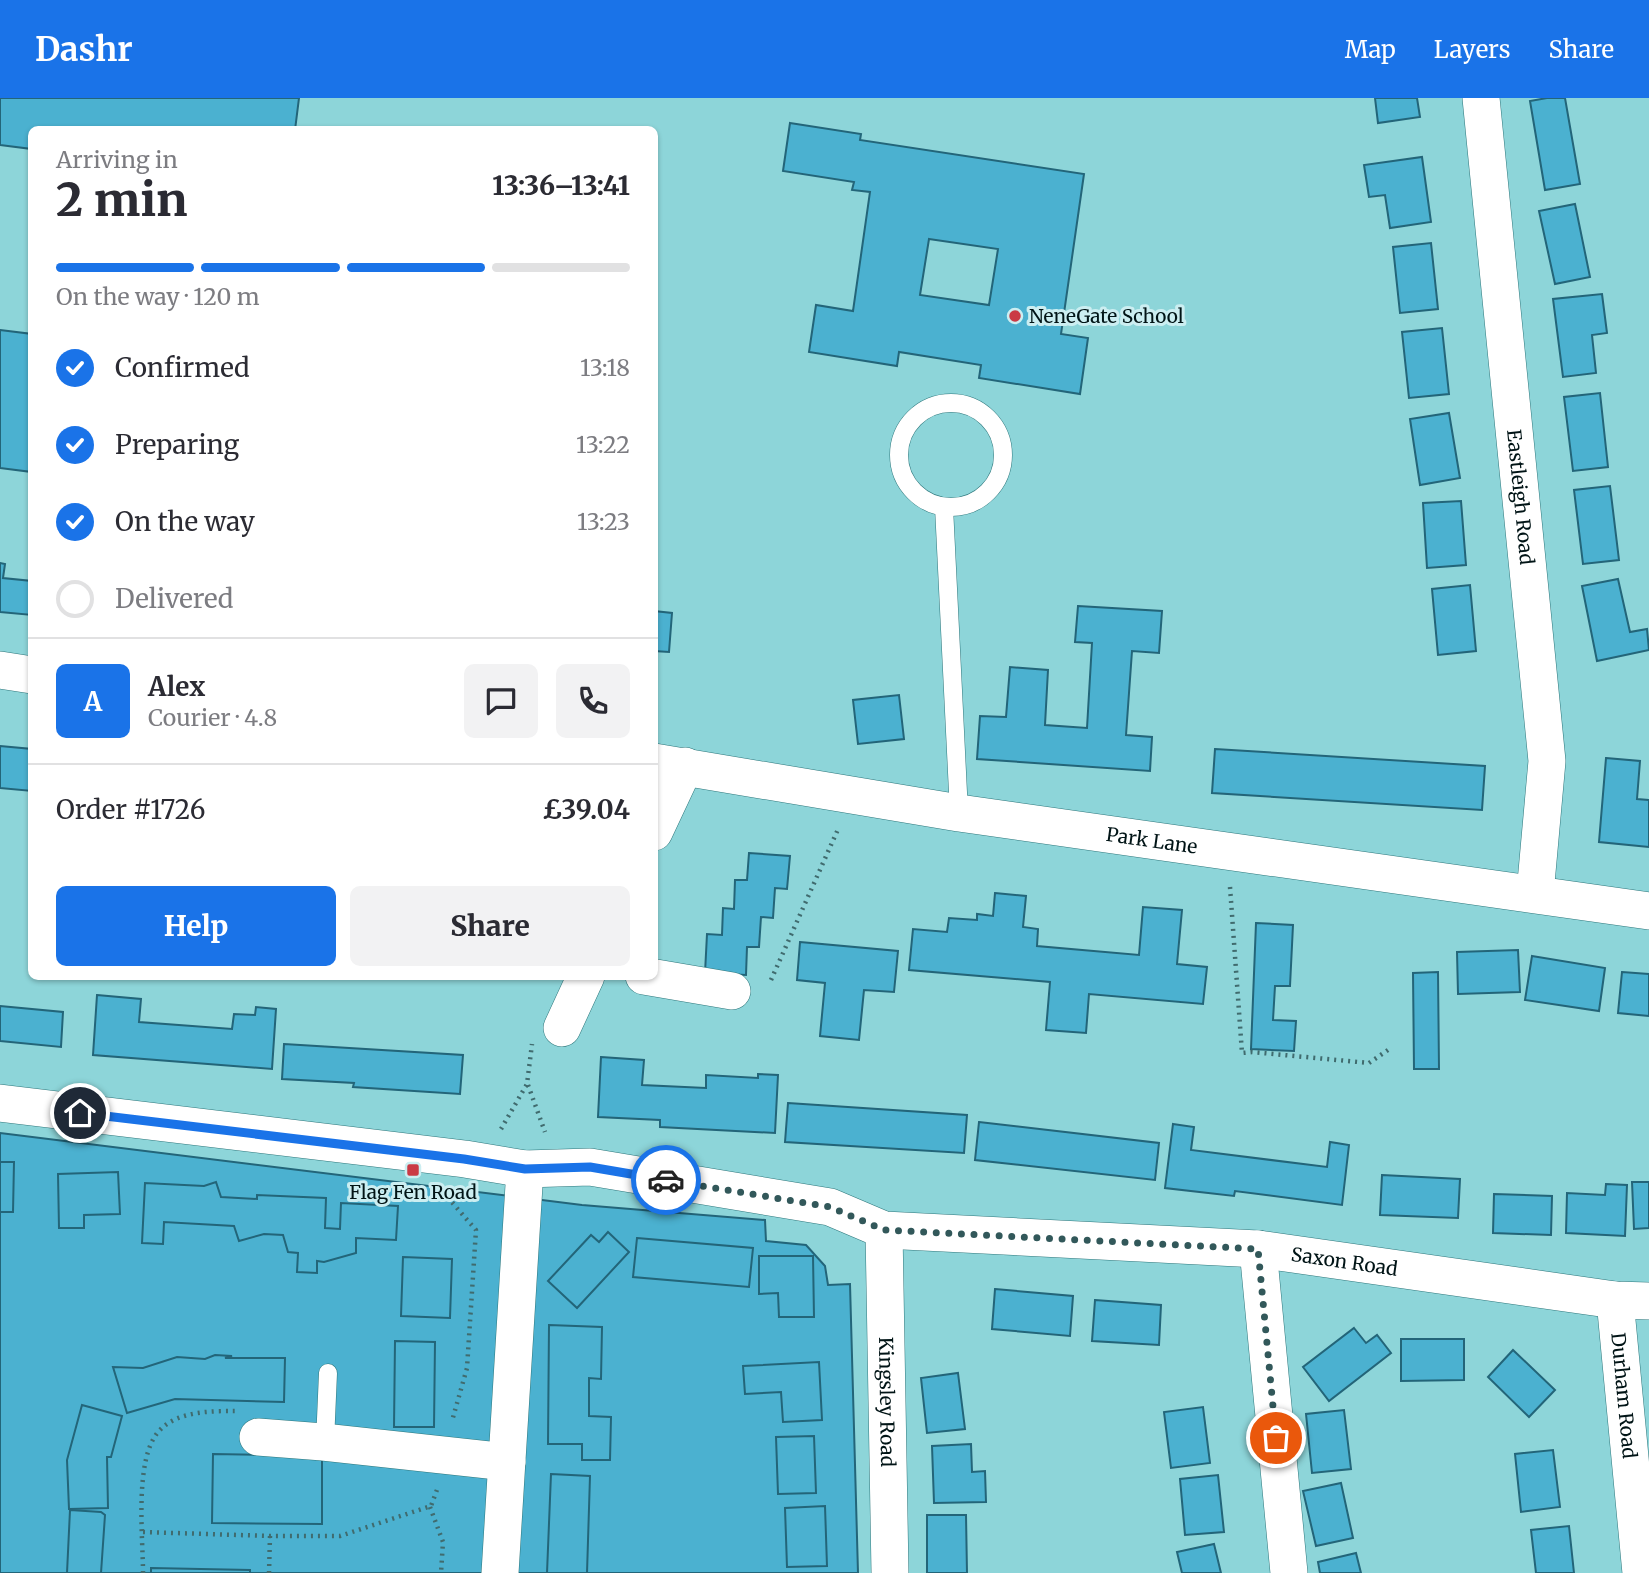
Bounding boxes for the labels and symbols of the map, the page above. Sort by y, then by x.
place label: NeneGate School [1029,304,1184,328]
marker: NeneGate School [1007,308,1023,324]
street label: Eastleigh Road [1502,428,1539,566]
street label: Park Lane [1105,822,1199,859]
pin [50,1083,110,1143]
courier [631,1145,701,1215]
marker: Flag Fen Road [405,1162,421,1178]
place label: Flag Fen Road [349,1180,477,1204]
street label: Saxon Road [1290,1242,1399,1281]
street label: Durham Road [1606,1331,1642,1460]
street label: Kingsley Road [874,1337,900,1467]
pin [1246,1408,1306,1468]

